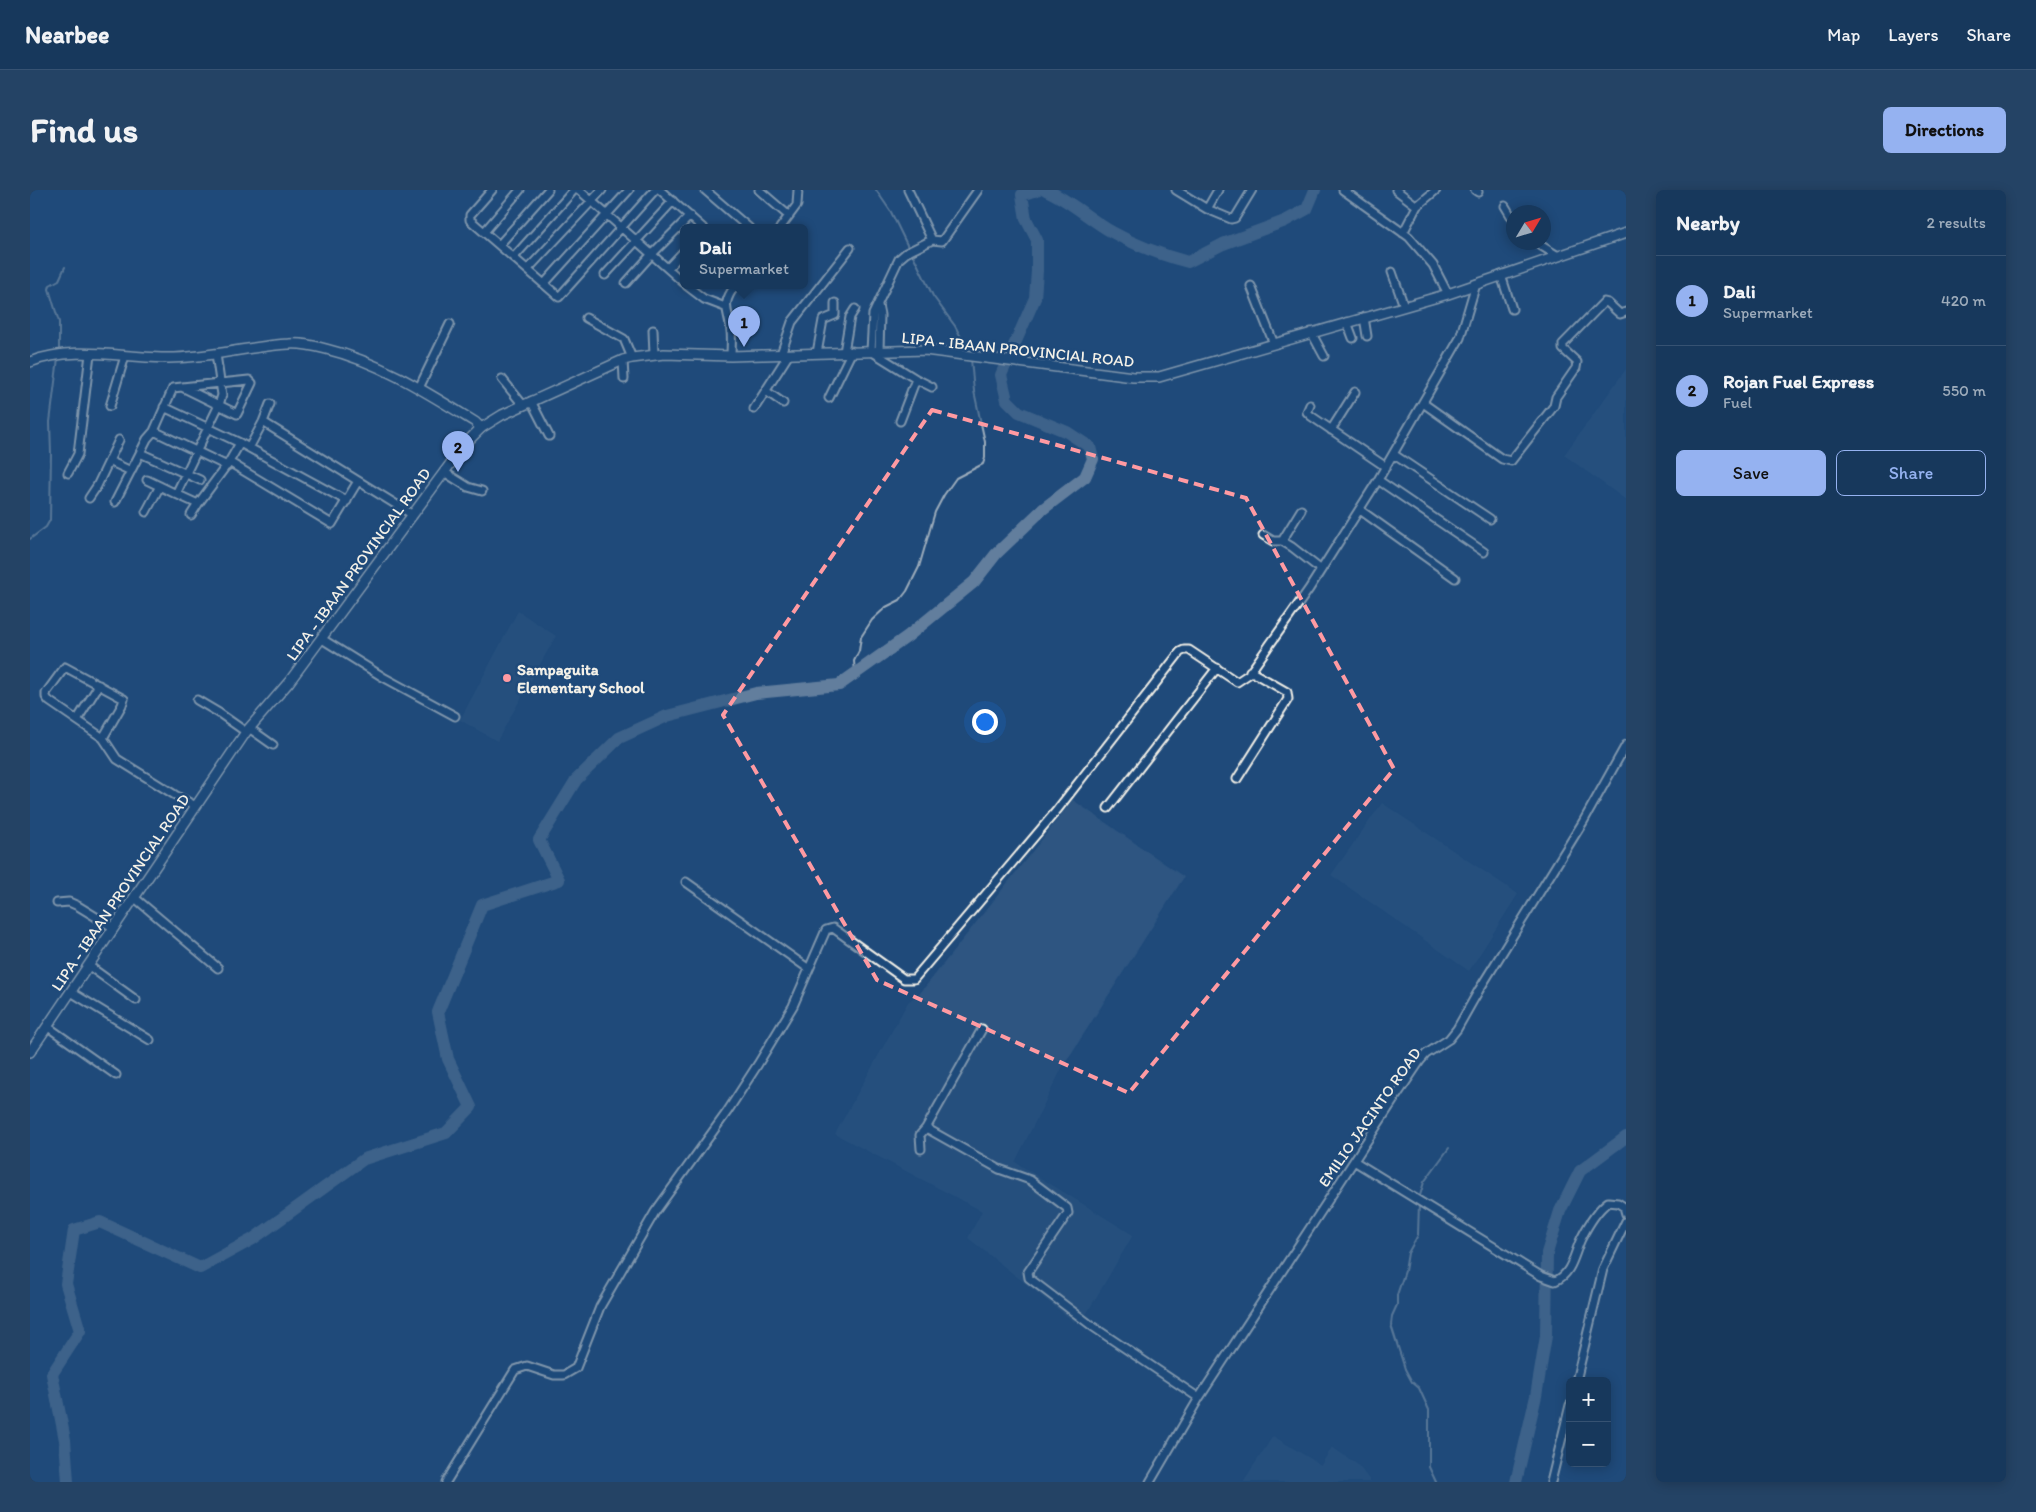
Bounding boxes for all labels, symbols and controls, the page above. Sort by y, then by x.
text: Nearbee [25,20,109,49]
text: Map [1827,24,1860,46]
text: Layers [1888,24,1938,46]
text: Share [1966,24,2011,46]
button: Directions [1883,107,2006,153]
text: Find us [30,109,138,151]
north arrow [1506,205,1551,250]
text: Nearby [1676,210,1740,235]
text: 2 results [1926,213,1986,232]
popup [680,224,808,289]
text: Dali [699,236,732,259]
text: Supermarket [699,259,789,278]
text: Dali [1723,280,1756,303]
text: 1 [1688,291,1696,310]
text: 420 m [1941,291,1986,310]
text: Supermarket [1723,303,1813,322]
pin: 1 [728,306,760,347]
street label: LIPA - IBAAN PROVINCIAL ROAD [901,328,1135,371]
text: Rojan Fuel Express [1723,370,1874,393]
text: 2 [1688,381,1696,400]
text: 550 m [1942,381,1986,400]
text: Fuel [1723,393,1752,412]
pin: 2 [442,431,474,472]
button: Save [1676,450,1826,496]
button: Share [1836,450,1986,496]
street label: LIPA - IBAAN PROVINCIAL ROAD [282,464,435,664]
place label: Sampaguita Elementary School [517,660,645,698]
marker: Sampaguita Elementary School [501,672,513,684]
your location [972,709,998,735]
street label: LIPA - IBAAN PROVINCIAL ROAD [47,790,194,995]
street label: EMILIO JACINTO ROAD [1314,1044,1425,1191]
map controls [1566,1377,1611,1467]
button: + [1566,1377,1611,1422]
button: − [1566,1422,1611,1467]

